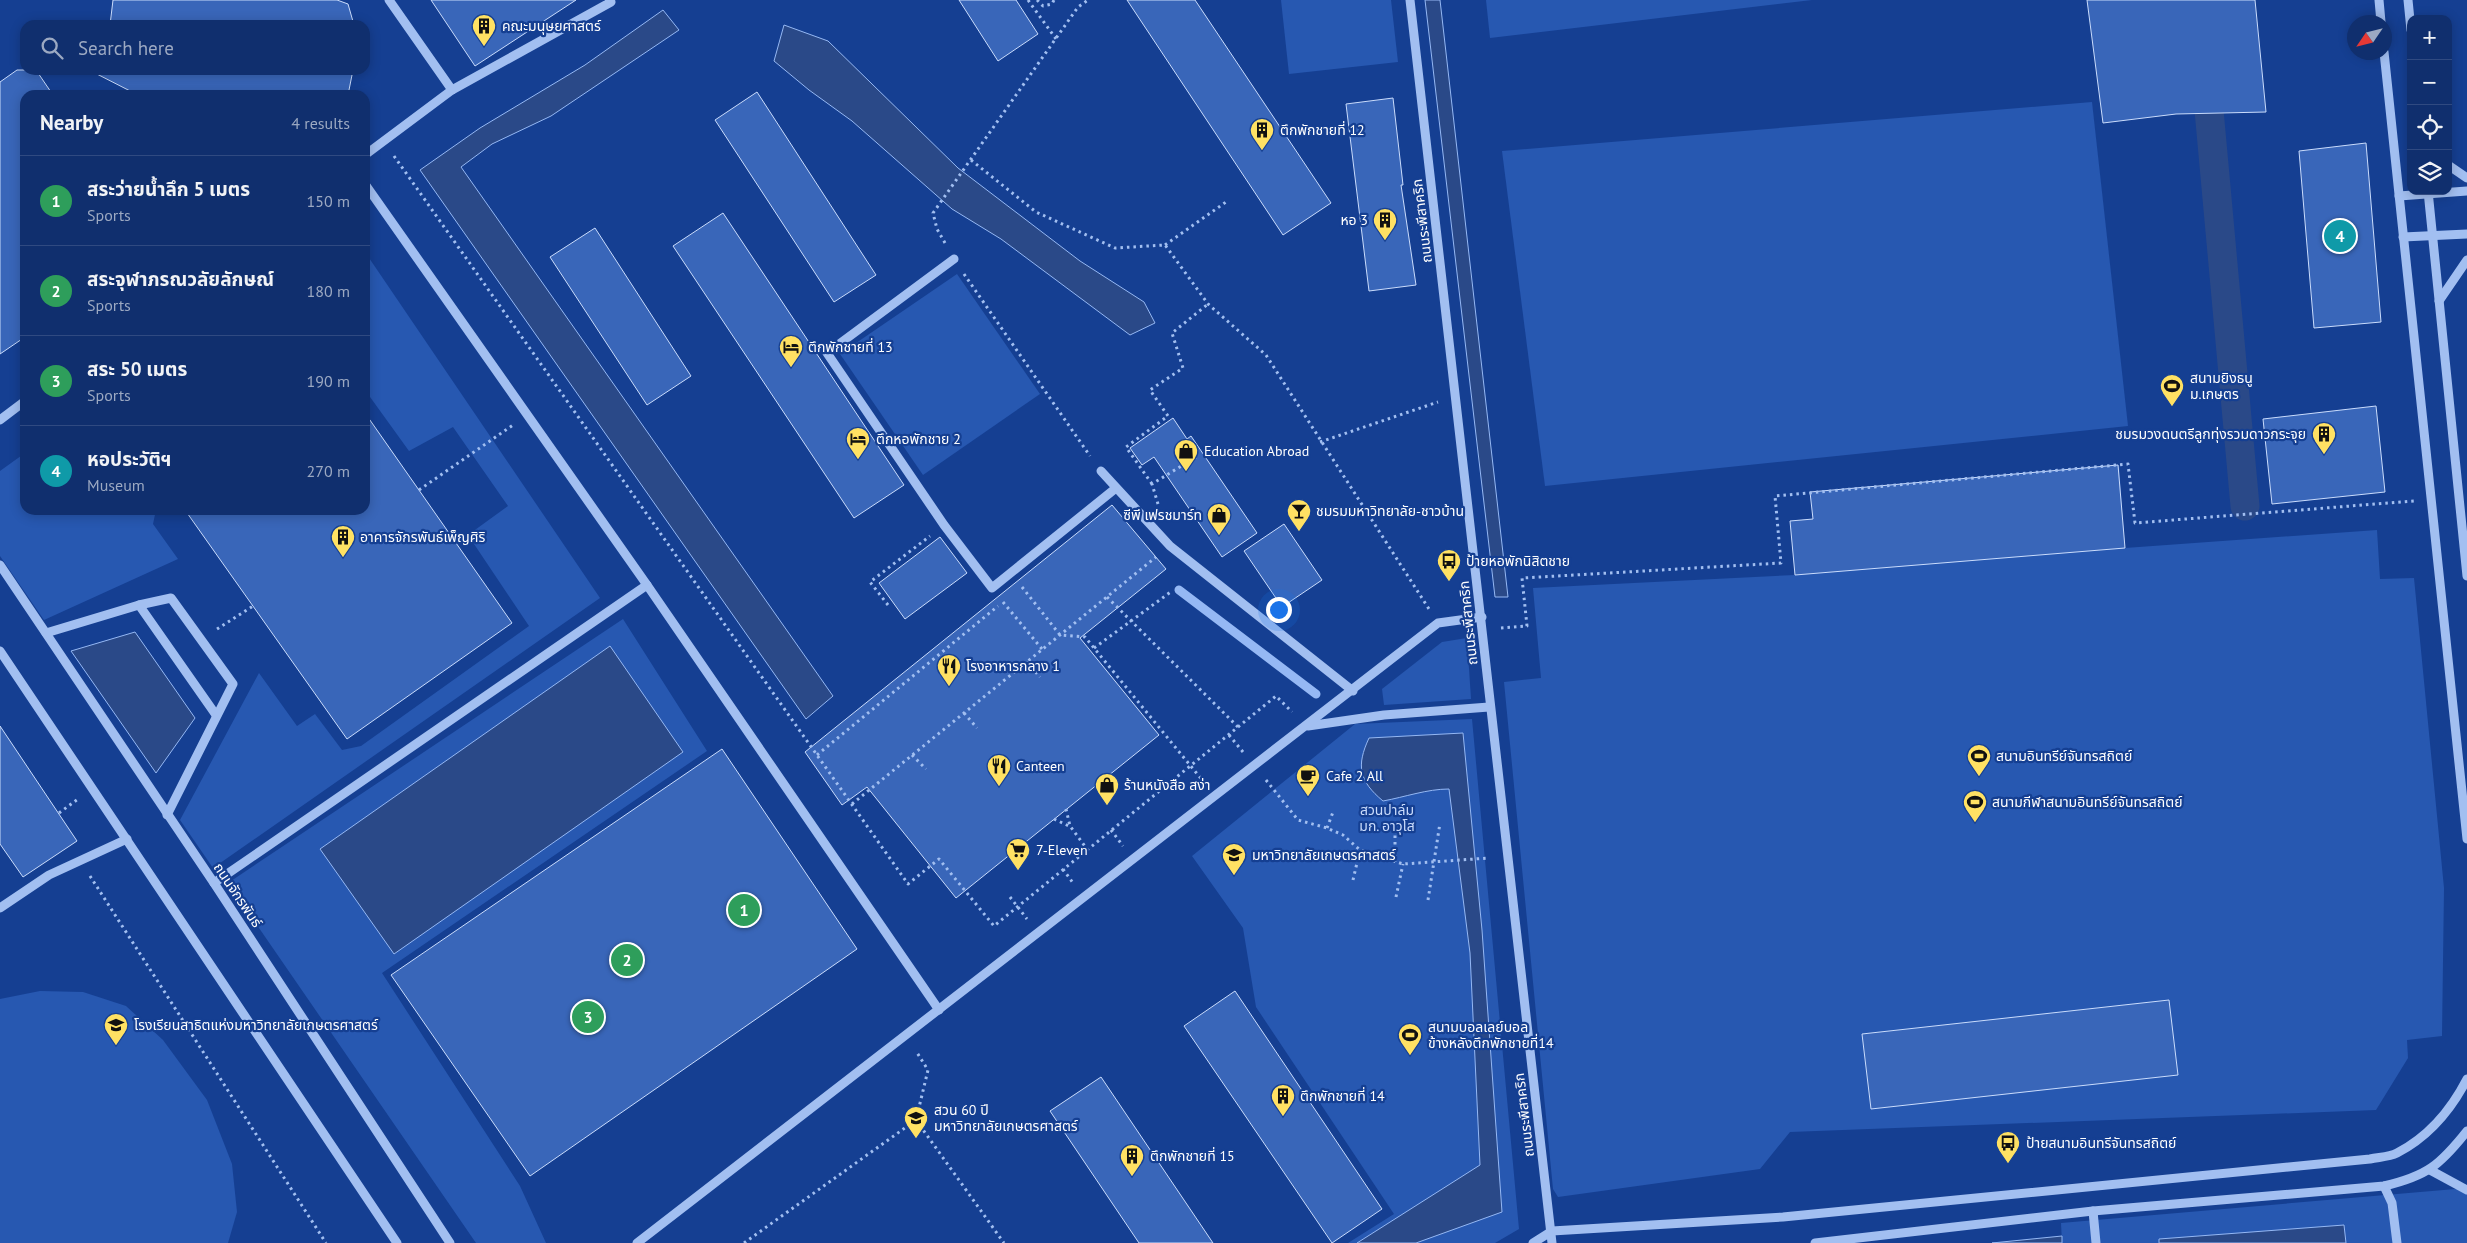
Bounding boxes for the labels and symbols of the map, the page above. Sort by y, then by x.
building icon: คณะมนุษยศาสตร์ [471,13,497,47]
north arrow [2347,15,2392,60]
place label: คณะมนุษยศาสตร์ [502,17,601,35]
building icon: ตึกพักชายที่ 12 [1249,117,1275,151]
place label: ตึกพักชายที่ 12 [1280,120,1365,139]
street label: ถนนระพีสาคริก [1408,178,1436,264]
building icon: หอ 3 [1372,207,1398,241]
place label: หอ 3 [1340,211,1368,229]
pin: 4 [2324,217,2356,255]
hotel icon: ตึกพักชายที่ 13 [778,334,804,368]
place label: ตึกพักชายที่ 13 [808,337,893,356]
place label: สนามยิงธนู ม.เกษตร [2190,369,2253,403]
sports icon: สนามยิงธนู ม.เกษตร [2159,373,2185,407]
building icon: ชมรมวงดนตรีลูกทุ่งรวมดาวกระจุย [2311,421,2337,455]
place label: ชมรมวงดนตรีลูกทุ่งรวมดาวกระจุย [2115,425,2306,443]
hotel icon: ตึกหอพักชาย 2 [845,426,871,460]
place label: ตึกหอพักชาย 2 [876,430,961,448]
shop icon: Education Abroad [1173,438,1199,472]
place label: Education Abroad [1204,442,1309,460]
bar icon: ชมรมมหาวิทยาลัย-ชาวบ้าน [1286,498,1312,532]
shop icon: ซีพี เฟรชมาร์ท [1206,502,1232,536]
place label: ชมรมมหาวิทยาลัย-ชาวบ้าน [1316,502,1464,520]
place label: ซีพี เฟรชมาร์ท [1123,506,1202,524]
building icon: อาคารจักรพันธ์เพ็ญศิริ [330,524,356,558]
place label: อาคารจักรพันธ์เพ็ญศิริ [360,528,486,546]
bus stop icon: ป้ายหอพักนิสิตชาย [1436,548,1462,582]
place label: ป้ายหอพักนิสิตชาย [1466,552,1570,570]
street label: ถนนระพีสาคริก [1455,580,1481,666]
your location [1266,597,1292,623]
restaurant icon: โรงอาหารกลาง 1 [936,653,962,687]
place label: โรงอาหารกลาง 1 [966,657,1060,675]
sports icon: สนามอินทรีย์จันทรสถิตย์ [1966,743,1992,777]
place label: สนามอินทรีย์จันทรสถิตย์ [1996,747,2132,765]
restaurant icon: Canteen [986,753,1012,787]
place label: Canteen [1016,757,1065,775]
cafe icon: Cafe 2 All [1295,763,1321,797]
place label: Cafe 2 All [1326,767,1383,785]
shop icon: ร้านหนังสือ สง่า [1094,772,1120,806]
place label: ร้านหนังสือ สง่า [1124,776,1210,794]
sports icon: สนามกีฬาสนามอินทรีย์จันทรสถิตย์ [1962,789,1988,823]
place label: สนามกีฬาสนามอินทรีย์จันทรสถิตย์ [1992,793,2183,811]
park label: สวนปาล์ม มก. อาวุโส [1359,801,1415,835]
supermarket icon: 7-Eleven [1005,837,1031,871]
place label: 7-Eleven [1036,841,1088,859]
school or university icon: มหาวิทยาลัยเกษตรศาสตร์ [1221,842,1247,876]
place label: มหาวิทยาลัยเกษตรศาสตร์ [1252,846,1396,864]
street label: ถนนจักรพันธ์ [210,859,266,931]
pin: 1 [728,891,760,929]
pin: 2 [611,941,643,979]
pin: 3 [572,998,604,1036]
school or university icon: โรงเรียนสาธิตแห่งมหาวิทยาลัยเกษตรศาสตร์ [103,1012,129,1046]
place label: โรงเรียนสาธิตแห่งมหาวิทยาลัยเกษตรศาสตร์ [134,1016,378,1034]
place label: สนามบอลเลย์บอล ข้างหลังตึกพักชายที่14 [1428,1018,1554,1052]
sports icon: สนามบอลเลย์บอล ข้างหลังตึกพักชายที่14 [1397,1022,1423,1056]
street label: ถนนระพีสาคริก [1510,1072,1538,1158]
building icon: ตึกพักชายที่ 14 [1270,1083,1296,1117]
place label: ตึกพักชายที่ 14 [1300,1086,1385,1105]
place label: สวน 60 ปี มหาวิทยาลัยเกษตรศาสตร์ [934,1101,1078,1135]
school or university icon: สวน 60 ปี มหาวิทยาลัยเกษตรศาสตร์ [903,1105,929,1139]
bus stop icon: ป้ายสนามอินทรีจันทรสถิตย์ [1995,1130,2021,1164]
place label: ป้ายสนามอินทรีจันทรสถิตย์ [2026,1134,2176,1152]
building icon: ตึกพักชายที่ 15 [1119,1143,1145,1177]
place label: ตึกพักชายที่ 15 [1150,1146,1235,1165]

